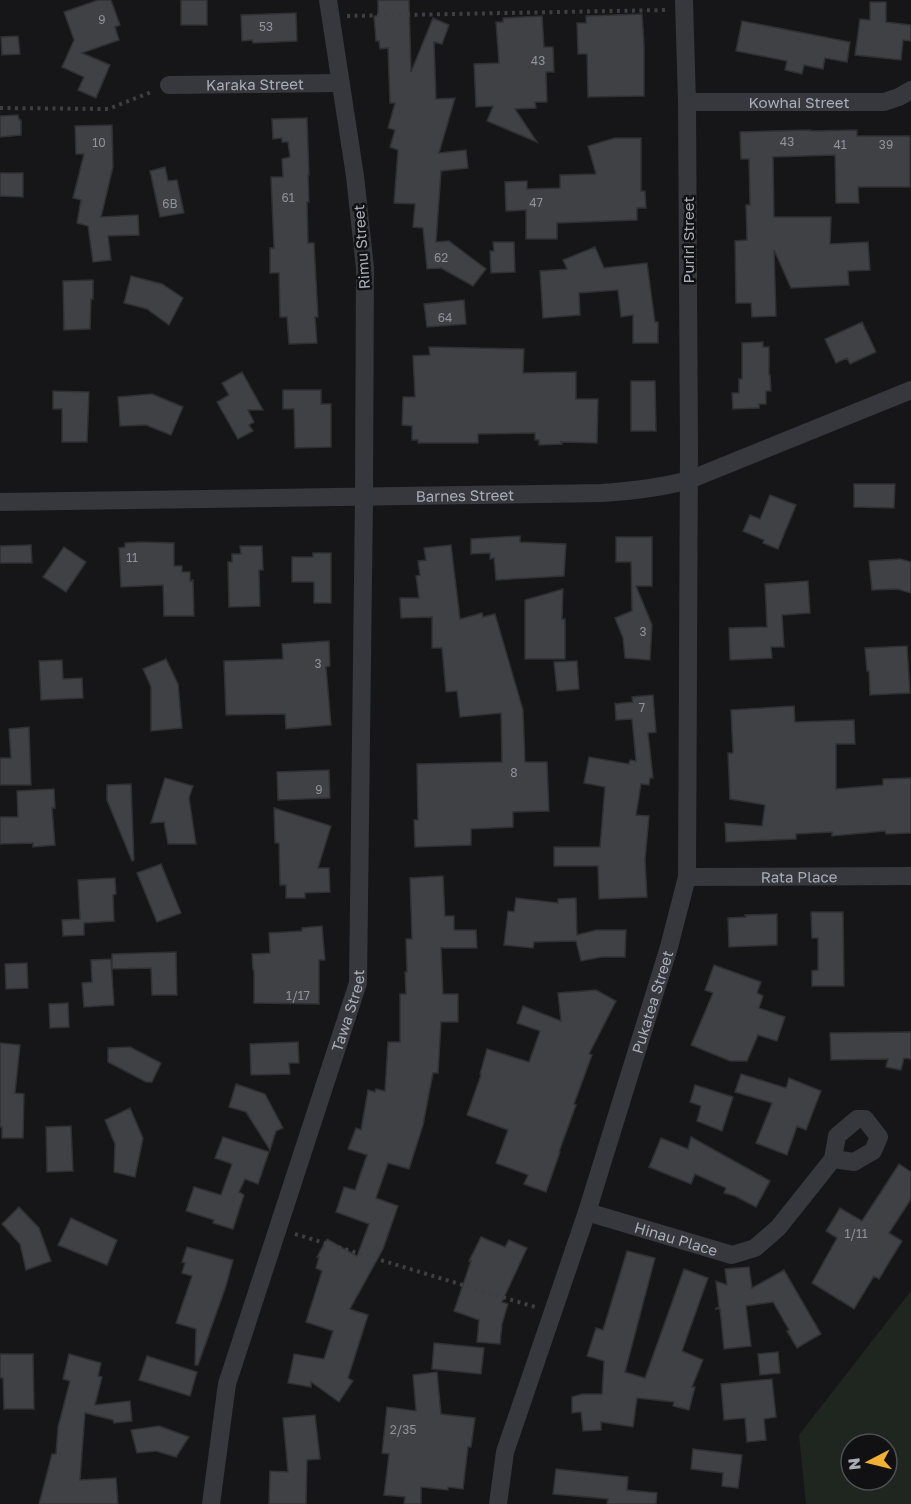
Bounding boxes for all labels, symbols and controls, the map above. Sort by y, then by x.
house number: 9 [98,12,106,27]
house number: 53 [259,19,273,34]
house number: 43 [531,53,545,68]
street label: Karaka Street [206,74,304,94]
street label: Kowhai Street [748,93,850,111]
house number: 43 [780,134,794,149]
house number: 10 [92,135,106,150]
house number: 41 [833,137,847,152]
house number: 39 [879,137,893,152]
house number: 61 [281,190,295,205]
house number: 47 [529,195,543,210]
house number: 6B [162,196,178,211]
street label: Puriri Street [679,197,697,283]
street label: Rimu Street [349,204,373,290]
house number: 62 [434,250,448,265]
house number: 64 [438,310,452,325]
street label: Barnes Street [416,485,514,505]
house number: 11 [126,550,138,565]
house number: 3 [639,624,647,639]
house number: 3 [314,656,322,671]
house number: 7 [639,700,645,715]
house number: 8 [510,765,518,780]
house number: 9 [315,782,323,797]
street label: Rata Place [761,867,838,886]
street label: Pukatea Street [628,948,676,1056]
street label: Tawa Street [327,969,367,1054]
house number: 1/17 [286,988,310,1003]
street label: Hinau Place [632,1218,720,1259]
house number: 1/11 [844,1226,868,1241]
house number: 2/35 [390,1422,416,1437]
north arrow [839,1432,899,1492]
text: N [843,1457,865,1471]

